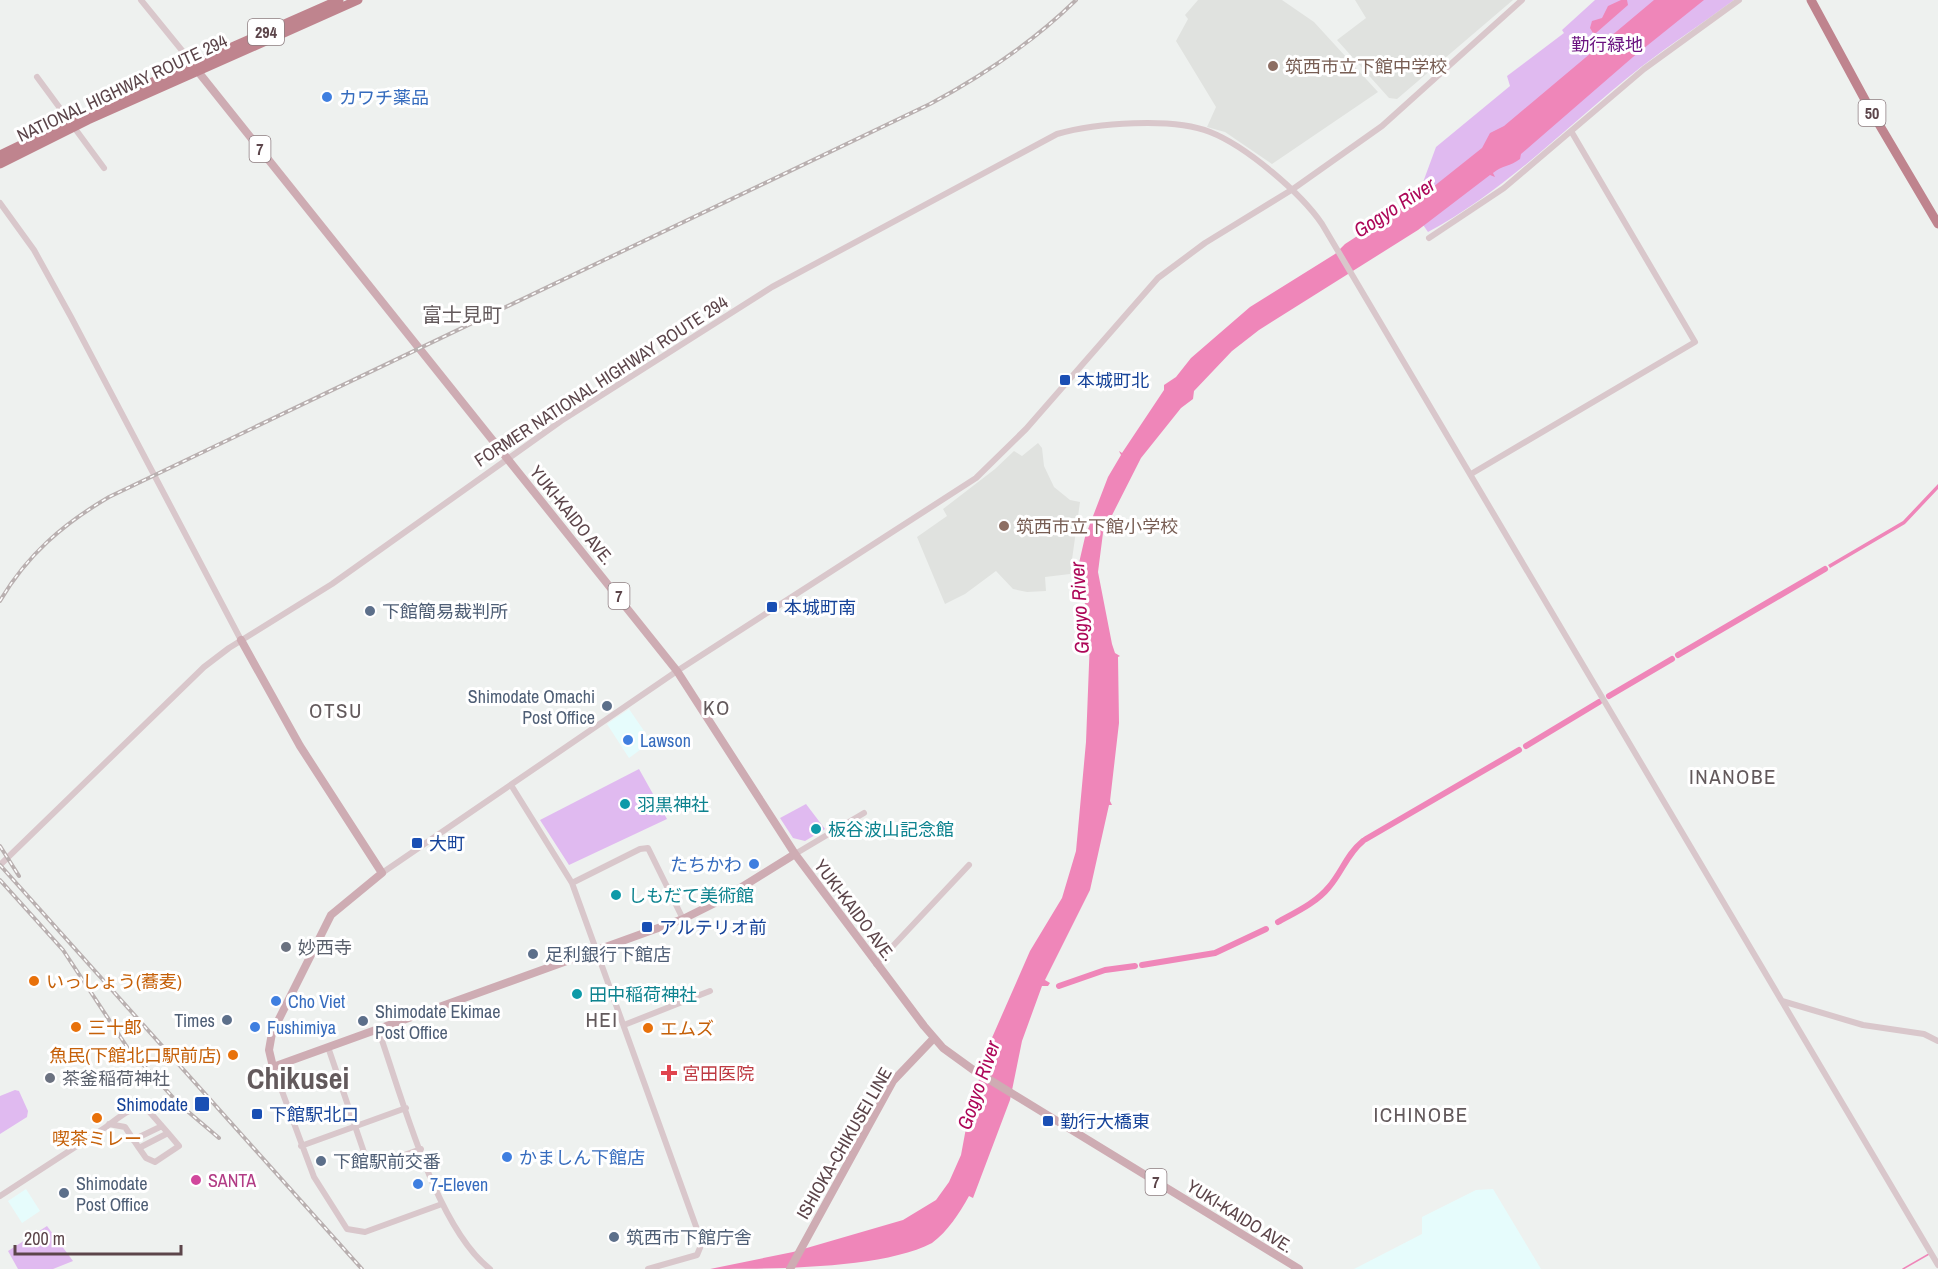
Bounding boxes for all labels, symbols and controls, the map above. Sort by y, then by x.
road number: 294 [248,19,284,45]
street label: NATIONAL HIGHWAY ROUTE 294 [13,28,231,148]
park label: 勤行緑地 [1571,32,1643,57]
place label: 筑西市立下館中学校 [1285,54,1447,79]
marker: 筑西市立下館中学校 [1266,59,1280,73]
place label: カワチ薬品 [339,85,429,110]
marker: カワチ薬品 [320,90,334,104]
road number: 50 [1858,100,1886,126]
road number: 7 [250,136,270,162]
water label: Gogyo River [1348,170,1440,243]
street label: FORMER NATIONAL HIGHWAY ROUTE 294 [469,289,733,473]
district label: 富士見町 [422,301,502,328]
place label: 本城町北 [1077,368,1149,393]
marker: 本城町北 [1058,373,1072,387]
street label: YUKI-KAIDO AVE. [524,460,620,570]
place label: 筑西市立下館小学校 [1016,514,1178,539]
marker: 筑西市立下館小学校 [997,519,1011,533]
water label: Gogyo River [1063,561,1095,655]
road number: 7 [608,583,630,609]
place label: 本城町南 [784,595,856,620]
place label: 下館簡易裁判所 [382,599,508,624]
marker: 本城町南 [765,600,779,614]
marker: 下館簡易裁判所 [363,604,377,618]
place label: Shimodate Omachi Post Office [468,684,595,730]
district label: KO [703,693,731,722]
district label: OTSU [309,696,363,725]
marker: Shimodate Omachi Post Office [600,699,614,713]
place label: Lawson [640,728,691,753]
marker: Lawson [621,733,635,747]
district label: INANOBE [1689,762,1777,791]
place label: 羽黒神社 [637,792,709,817]
marker: 羽黒神社 [618,797,632,811]
place label: 板谷波山記念館 [828,817,954,842]
marker: 板谷波山記念館 [809,822,823,836]
place label: 大町 [429,831,465,856]
marker: 大町 [410,836,424,850]
place label: たちかわ [670,852,742,877]
street label: YUKI-KAIDO AVE. [809,854,901,966]
marker: たちかわ [747,857,761,871]
place label: しもだて美術館 [628,883,754,908]
marker: しもだて美術館 [609,888,623,902]
place label: アルテリオ前 [659,915,767,940]
marker: アルテリオ前 [640,920,654,934]
place label: 妙西寺 [298,935,352,960]
marker: 妙西寺 [279,940,293,954]
place label: 足利銀行下館店 [545,942,671,967]
marker: 足利銀行下館店 [526,947,540,961]
place label: いっしょう(蕎麦) [46,969,182,994]
marker: いっしょう(蕎麦) [27,974,41,988]
place label: 田中稲荷神社 [589,982,697,1007]
marker: 田中稲荷神社 [570,987,584,1001]
place label: Cho Viet [288,989,345,1014]
marker: Cho Viet [269,994,283,1008]
place label: Shimodate Ekimae Post Office [375,999,501,1045]
district label: HEI [585,1005,619,1034]
place label: Times [174,1008,215,1033]
marker: Times [220,1013,234,1027]
marker: Shimodate Ekimae Post Office [356,1014,370,1028]
place label: 三十郎 [88,1015,142,1040]
place label: Fushimiya [267,1015,336,1040]
place label: エムズ [660,1016,714,1041]
marker: 三十郎 [69,1020,83,1034]
marker: Fushimiya [248,1020,262,1034]
marker: エムズ [641,1021,655,1035]
water label: Gogyo River [950,1037,1006,1133]
place label: 魚民(下館北口駅前店) [49,1043,221,1068]
marker: 魚民(下館北口駅前店) [226,1048,240,1062]
district label: Chikusei [247,1058,349,1098]
place label: 宮田医院 [682,1061,754,1086]
street label: ISHIOKA-CHIKUSEI LINE [790,1063,898,1223]
marker: 宮田医院 [660,1064,678,1082]
place label: 茶釜稲荷神社 [62,1066,170,1091]
marker: 茶釜稲荷神社 [43,1071,57,1085]
place label: Shimodate [117,1092,188,1117]
marker: Shimodate [193,1095,211,1113]
district label: ICHINOBE [1373,1100,1469,1129]
place label: 下館駅北口 [269,1102,359,1127]
marker: 下館駅北口 [250,1107,264,1121]
place label: 勤行大橋東 [1060,1109,1150,1134]
marker: 喫茶ミレー [90,1111,104,1125]
marker: 勤行大橋東 [1041,1114,1055,1128]
place label: 喫茶ミレー [52,1126,142,1151]
place label: かましん下館店 [519,1145,645,1170]
place label: 下館駅前交番 [333,1149,441,1174]
marker: かましん下館店 [500,1150,514,1164]
marker: 下館駅前交番 [314,1154,328,1168]
place label: SANTA [208,1168,256,1193]
road number: 7 [1146,1169,1166,1195]
place label: Shimodate Post Office [76,1171,149,1217]
place label: 7-Eleven [430,1172,488,1197]
marker: SANTA [189,1173,203,1187]
street label: YUKI-KAIDO AVE. [1182,1173,1298,1259]
marker: 7-Eleven [411,1177,425,1191]
marker: Shimodate Post Office [57,1186,71,1200]
scale bar [15,1218,182,1256]
place label: 筑西市下館庁舎 [626,1225,752,1250]
text: 200 m [24,1226,65,1251]
marker: 筑西市下館庁舎 [607,1230,621,1244]

